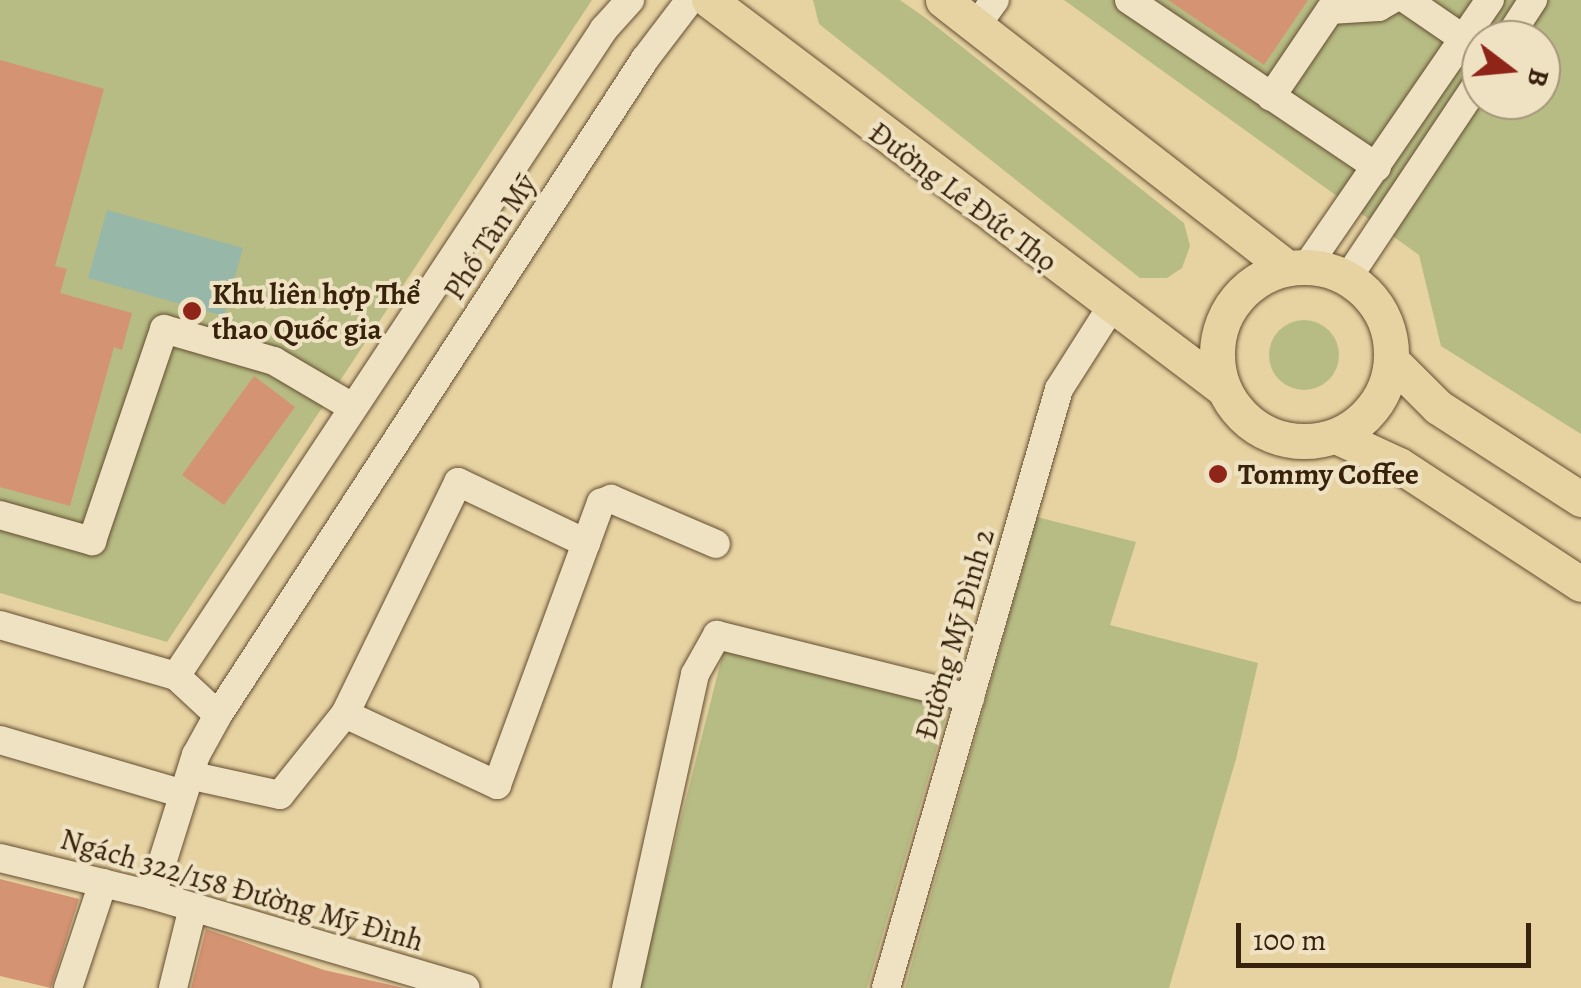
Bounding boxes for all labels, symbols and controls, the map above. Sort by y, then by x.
north arrow [1461,20,1561,120]
text: B [1517,64,1559,91]
street label: Đường Lê Đức Thọ [862,114,1064,280]
street label: Phố Tân Mỹ [436,167,544,307]
place label: Khu liên hợp Thể thao Quốc gia [212,276,420,346]
marker: Khu liên hợp Thể thao Quốc gia [181,300,203,322]
place label: Tommy Coffee [1238,456,1419,492]
marker: Tommy Coffee [1207,463,1229,485]
street label: Đường Mỹ Đình 2 [908,525,1002,743]
street label: Ngách 322/158 Đường Mỹ Đình [56,821,428,959]
scale bar [1241,903,1536,965]
text: 100 m [1253,920,1326,960]

